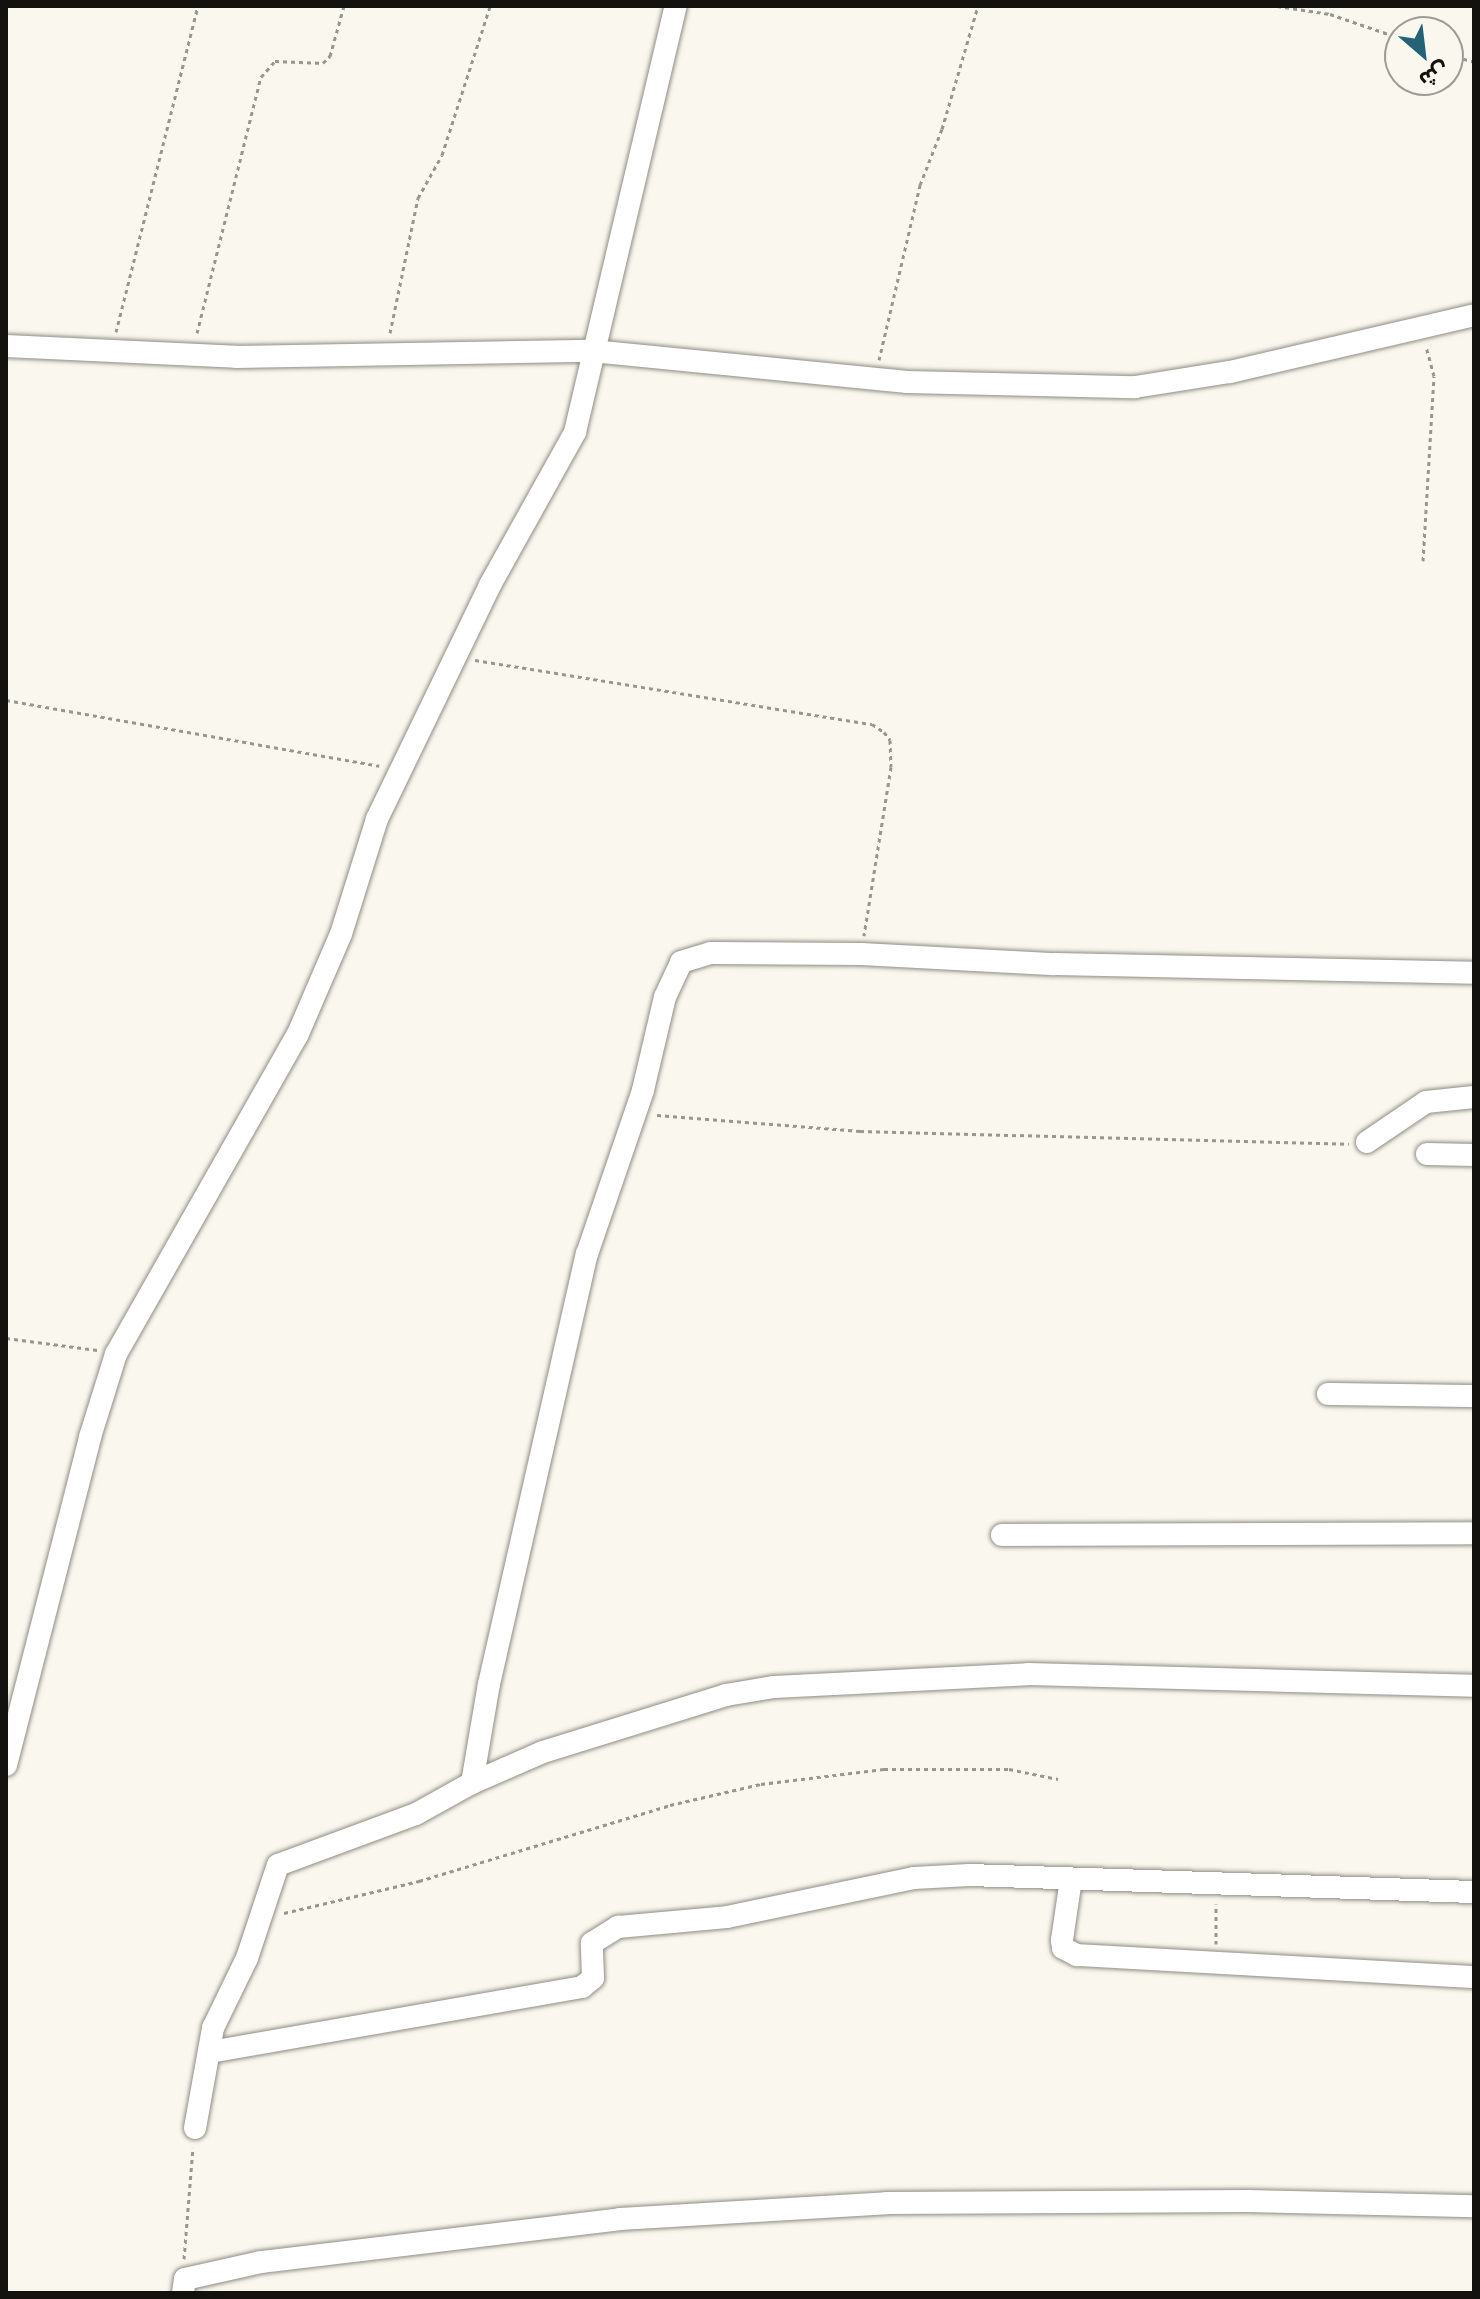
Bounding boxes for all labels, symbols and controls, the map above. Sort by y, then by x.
north arrow [1384,16,1464,96]
text: ش [1414,56,1455,96]

